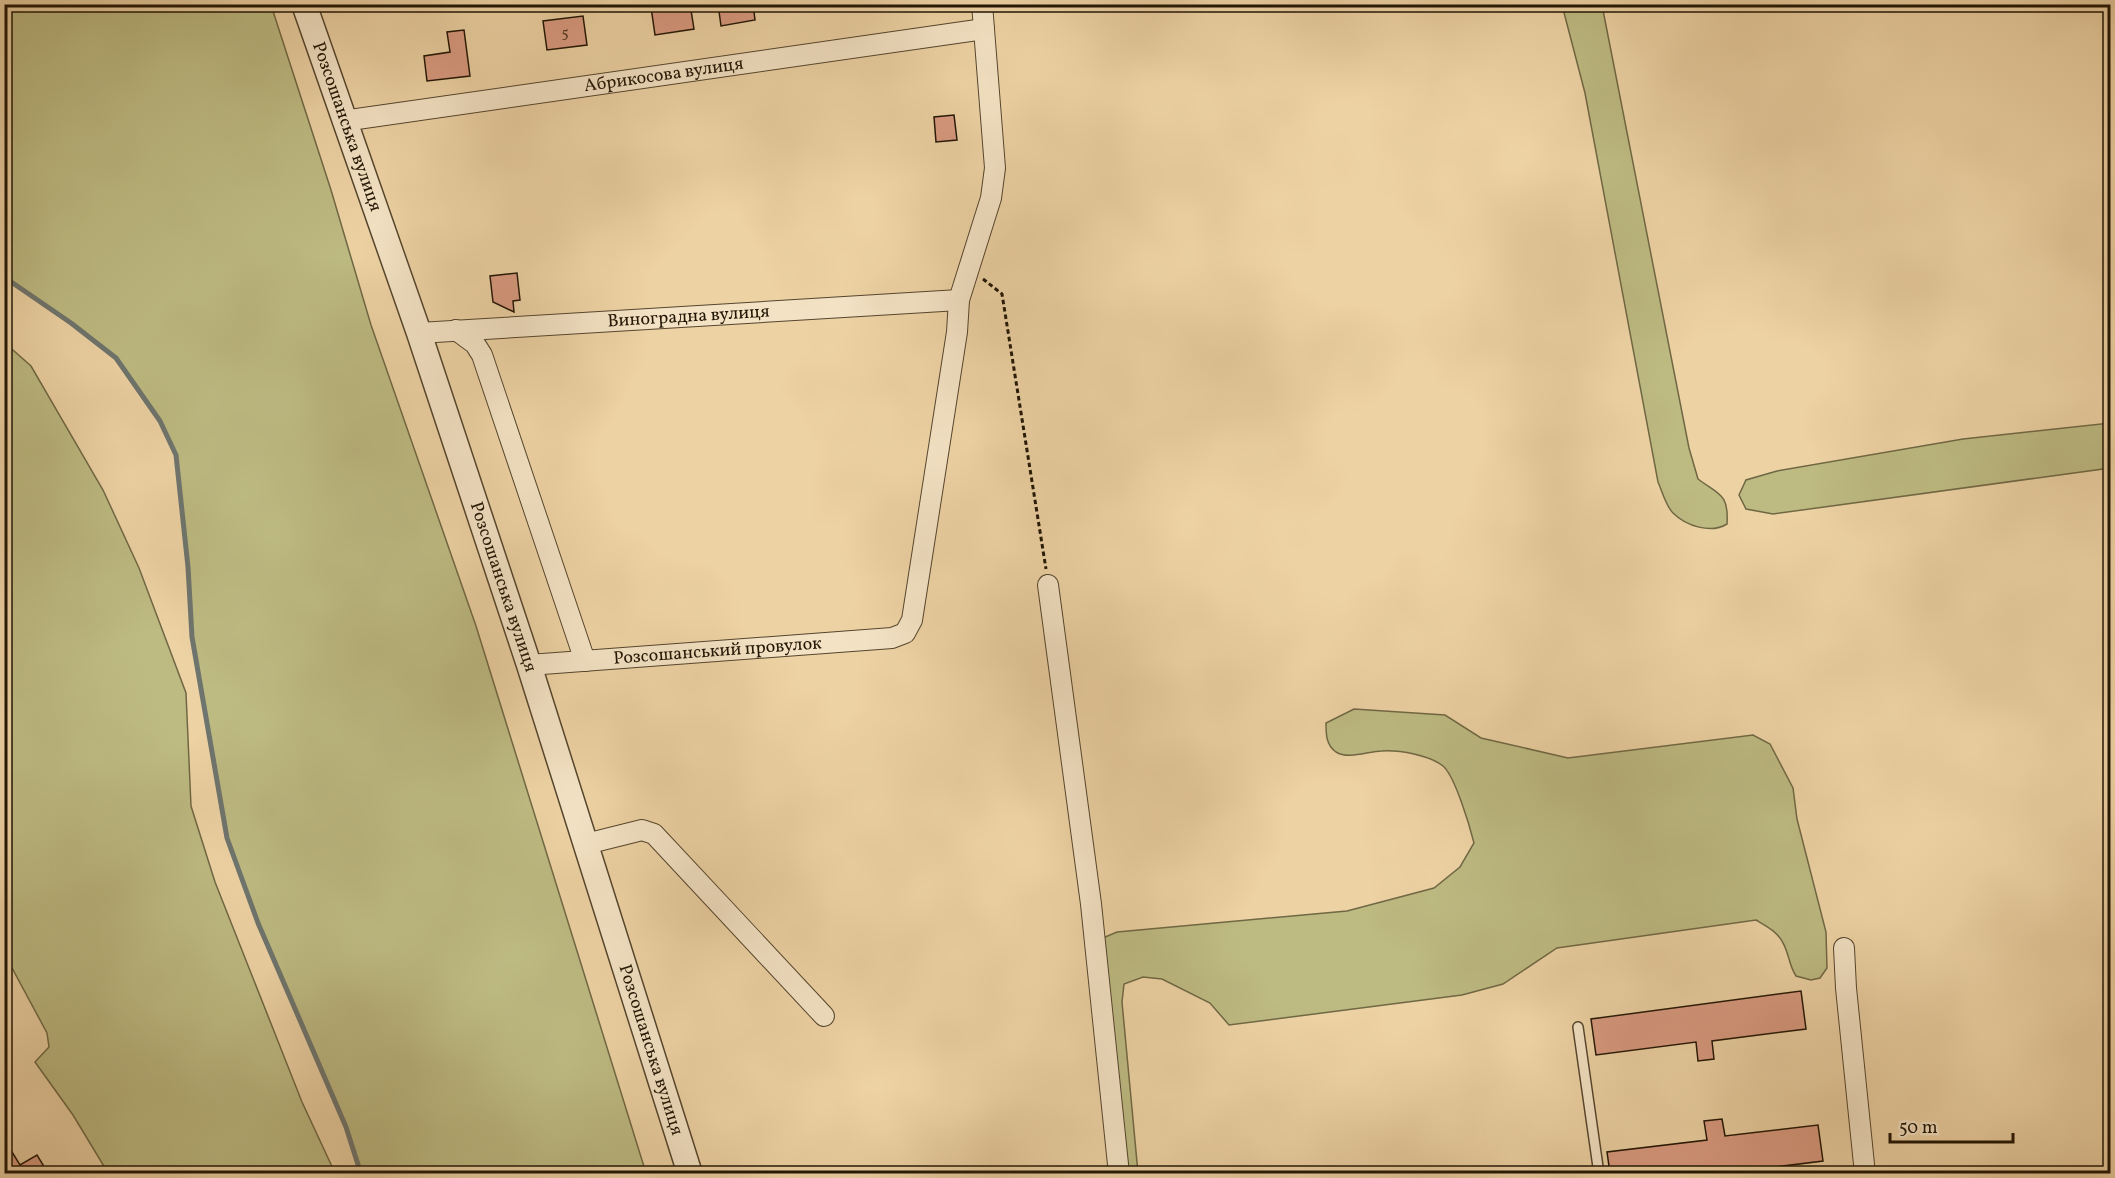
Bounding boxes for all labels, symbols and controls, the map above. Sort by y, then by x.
house number: 5 [561,23,569,44]
street label: Розсошанська вулиця [306,39,388,215]
street label: Абрикосова вулиця [582,51,745,99]
street label: Виноградна вулиця [607,299,770,334]
street label: Розсошанська вулиця [463,499,543,675]
street label: Розсошанський провулок [612,631,823,671]
street label: Розсошанська вулиця [612,961,690,1139]
scale bar [1890,1106,2013,1144]
text: 50 m [1899,1116,1938,1141]

